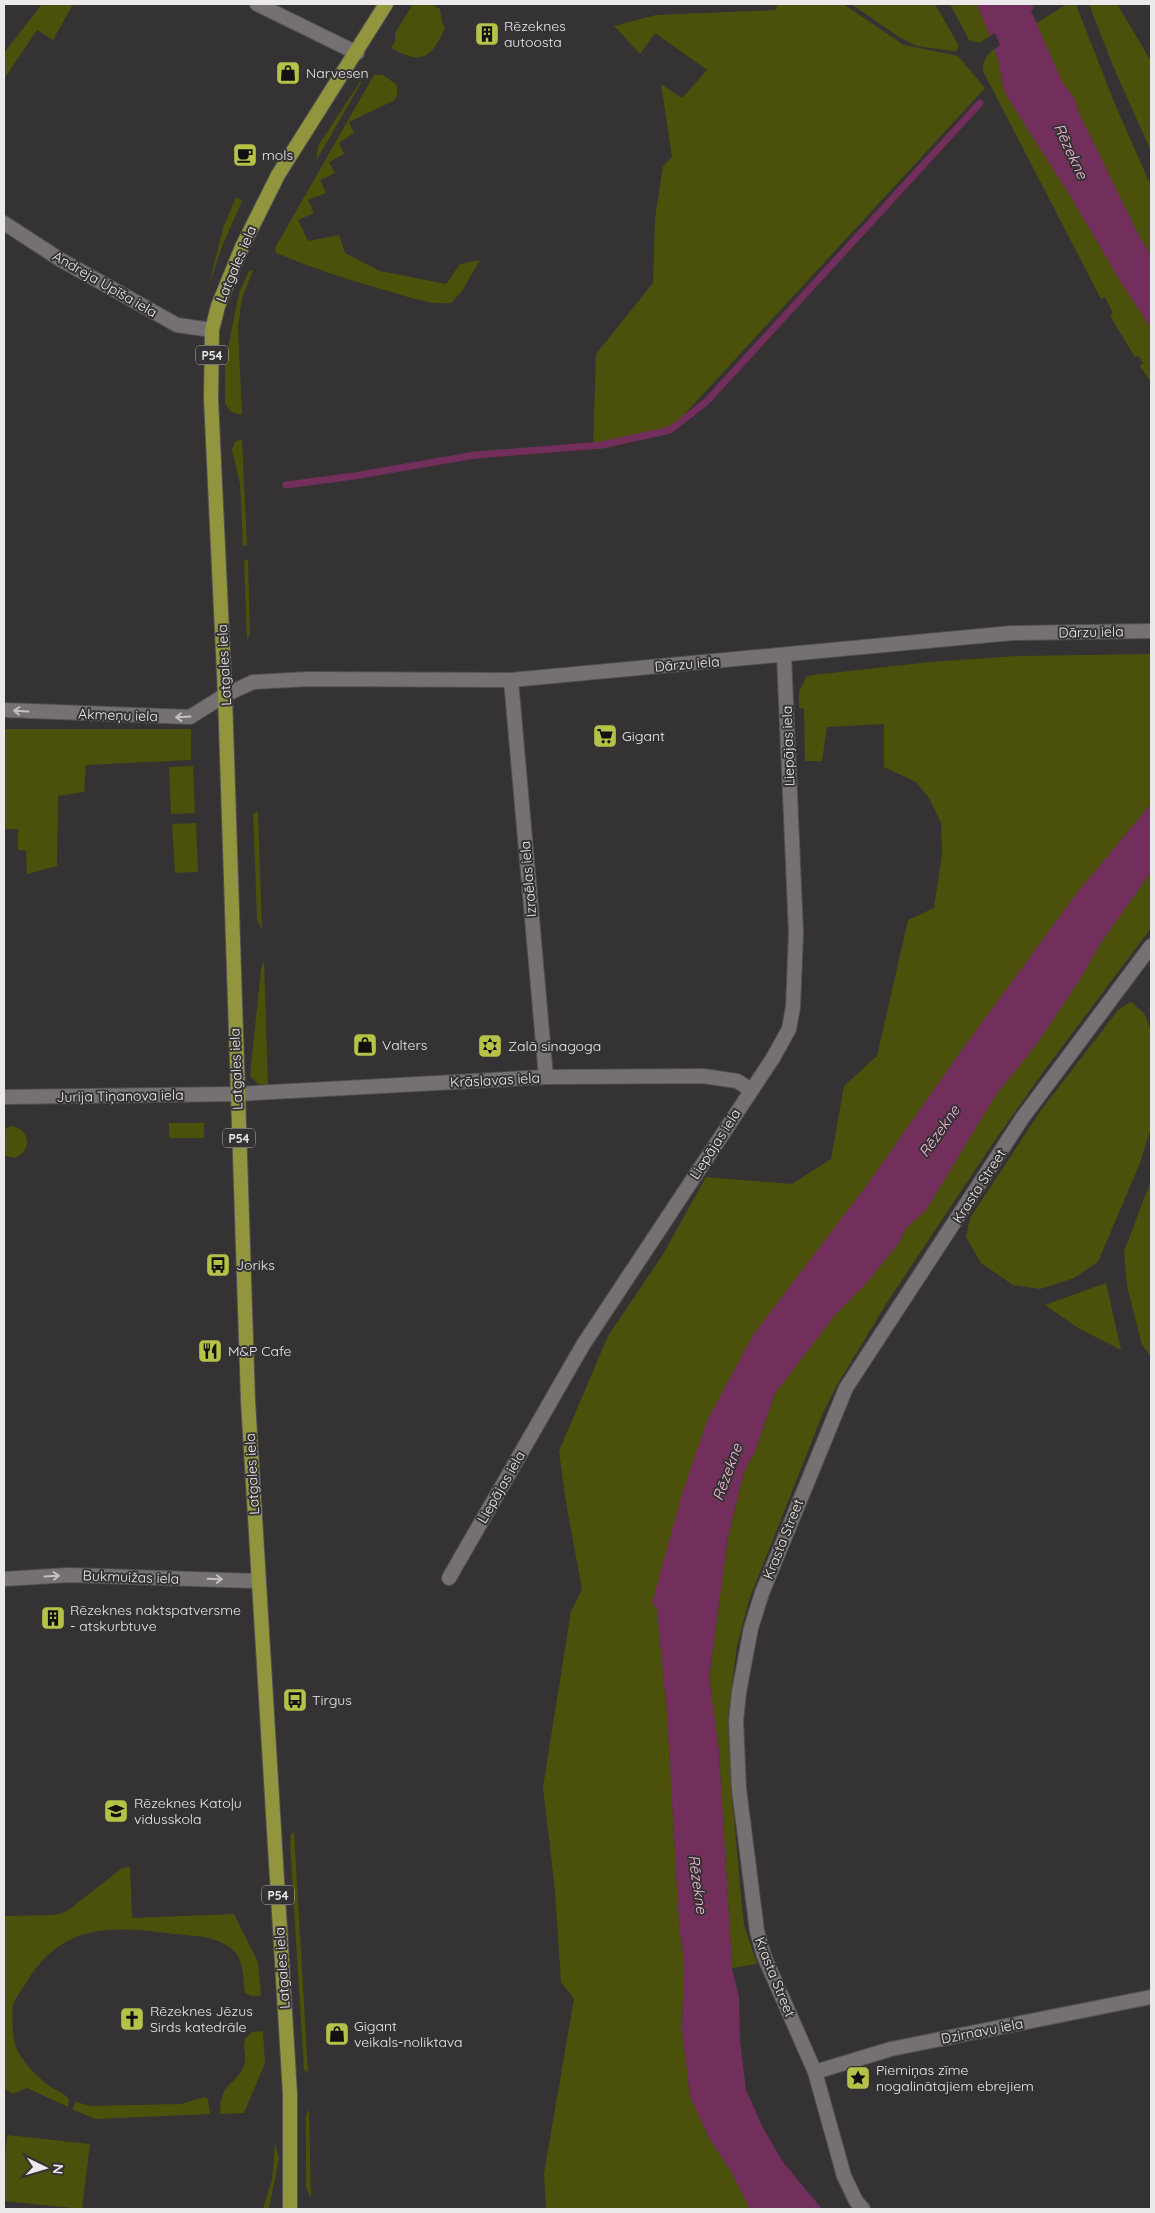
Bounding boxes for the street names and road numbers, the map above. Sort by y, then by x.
street label: Latgales iela [212,223,260,305]
street label: Andreja Upīša iela [50,247,160,321]
road number: P54 [196,346,228,364]
street label: Dārzu iela [1058,622,1124,642]
street label: Latgales iela [213,624,235,706]
street label: Dārzu iela [654,652,720,676]
street label: Akmeņu iela [78,705,158,725]
street label: Liepājas iela [778,705,798,787]
street label: Izraēlas iela [516,840,540,918]
street label: Latgales iela [226,1028,246,1110]
street label: Krāslavas iela [450,1069,540,1091]
street label: Jurija Tiņanova iela [56,1086,184,1106]
street label: Liepājas iela [686,1105,744,1183]
road number: P54 [223,1128,255,1148]
street label: Krasta Street [948,1145,1010,1227]
street label: Latgales iela [241,1433,263,1515]
street label: Liepājas iela [473,1448,529,1526]
street label: Krasta Street [759,1496,807,1582]
street label: Bukmuižas iela [82,1566,180,1588]
road number: P54 [262,1886,294,1904]
street label: Latgales iela [270,1927,294,2009]
street label: Krasta Street [751,1934,799,2020]
street label: Dzirnavu iela [939,2014,1025,2048]

